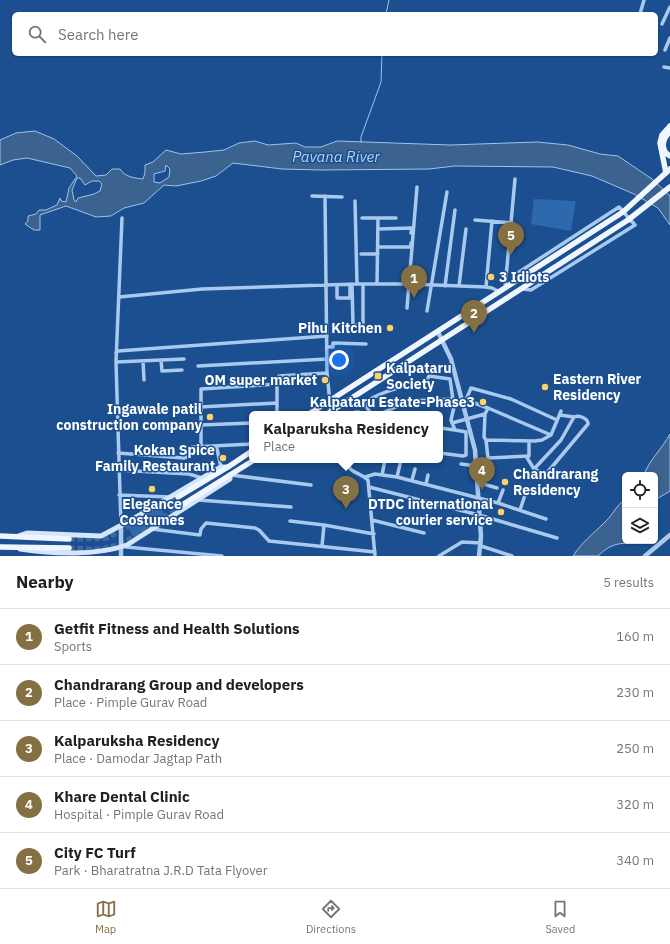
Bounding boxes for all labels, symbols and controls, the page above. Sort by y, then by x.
search box [12,12,658,56]
icon: search [26,23,48,45]
text: Search here [58,25,138,44]
water label: Pavana River [292,147,380,166]
pin: 5 [498,222,524,255]
pin: 1 [401,265,427,298]
place label: 3 Idiots [499,268,549,286]
marker: 3 Idiots [486,272,496,282]
pin: 2 [461,300,487,333]
place label: Pihu Kitchen [298,319,382,337]
marker: Pihu Kitchen [385,323,395,333]
your location [329,350,349,370]
place label: Kalpataru Society [386,359,452,393]
place label: Eastern River Residency [553,370,642,404]
place label: OM super market [204,371,317,389]
marker: Kalpataru Society [373,371,383,381]
marker: OM super market [320,375,330,385]
marker: Eastern River Residency [540,382,550,392]
place label: Kalpataru Estate-Phase3 [310,393,475,411]
marker: Kalpataru Estate-Phase3 [478,397,488,407]
place label: Ingawale patil construction company [56,400,203,434]
popup [249,411,443,463]
marker: Ingawale patil construction company [205,412,215,422]
text: Kalparuksha Residency [263,419,429,438]
text: Place [263,438,295,455]
place label: Kokan Spice Family Restaurant [95,441,215,475]
marker: Kokan Spice Family Restaurant [218,453,228,463]
pin: 4 [469,457,495,490]
place label: Chandrarang Residency [513,465,598,499]
map controls [622,472,658,544]
button: locate [622,472,658,508]
pin: 3 [333,476,359,509]
marker: Chandrarang Residency [500,477,510,487]
marker: Elegance Costumes [147,484,157,494]
place label: Elegance Costumes [119,495,185,529]
place label: DTDC international courier service [368,495,493,529]
marker: DTDC international courier service [496,507,506,517]
button: layers [622,508,658,544]
text: Nearby [16,571,74,593]
text: 5 results [603,574,654,591]
text: Getfit Fitness and Health Solutions [54,619,300,638]
text: 1 [25,628,33,645]
text: 160 m [616,628,654,645]
text: Sports [54,638,92,655]
text: Chandrarang Group and developers [54,675,304,694]
text: 2 [25,684,33,701]
text: 230 m [616,684,654,701]
text: Place · Pimple Gurav Road [54,694,207,711]
text: Kalparuksha Residency [54,731,220,750]
text: 3 [25,740,33,757]
text: 250 m [616,740,654,757]
text: Place · Damodar Jagtap Path [54,750,222,767]
text: Khare Dental Clinic [54,787,190,806]
text: 4 [25,796,33,813]
text: 320 m [616,796,654,813]
text: Hospital · Pimple Gurav Road [54,806,224,823]
text: City FC Turf [54,843,136,862]
text: 5 [25,852,33,869]
text: 340 m [616,852,654,869]
text: Park · Bharatratna J.R.D Tata Flyover [54,862,267,879]
tab: Map [95,898,117,936]
tab: Directions [306,898,356,936]
tab: Saved [545,898,575,936]

